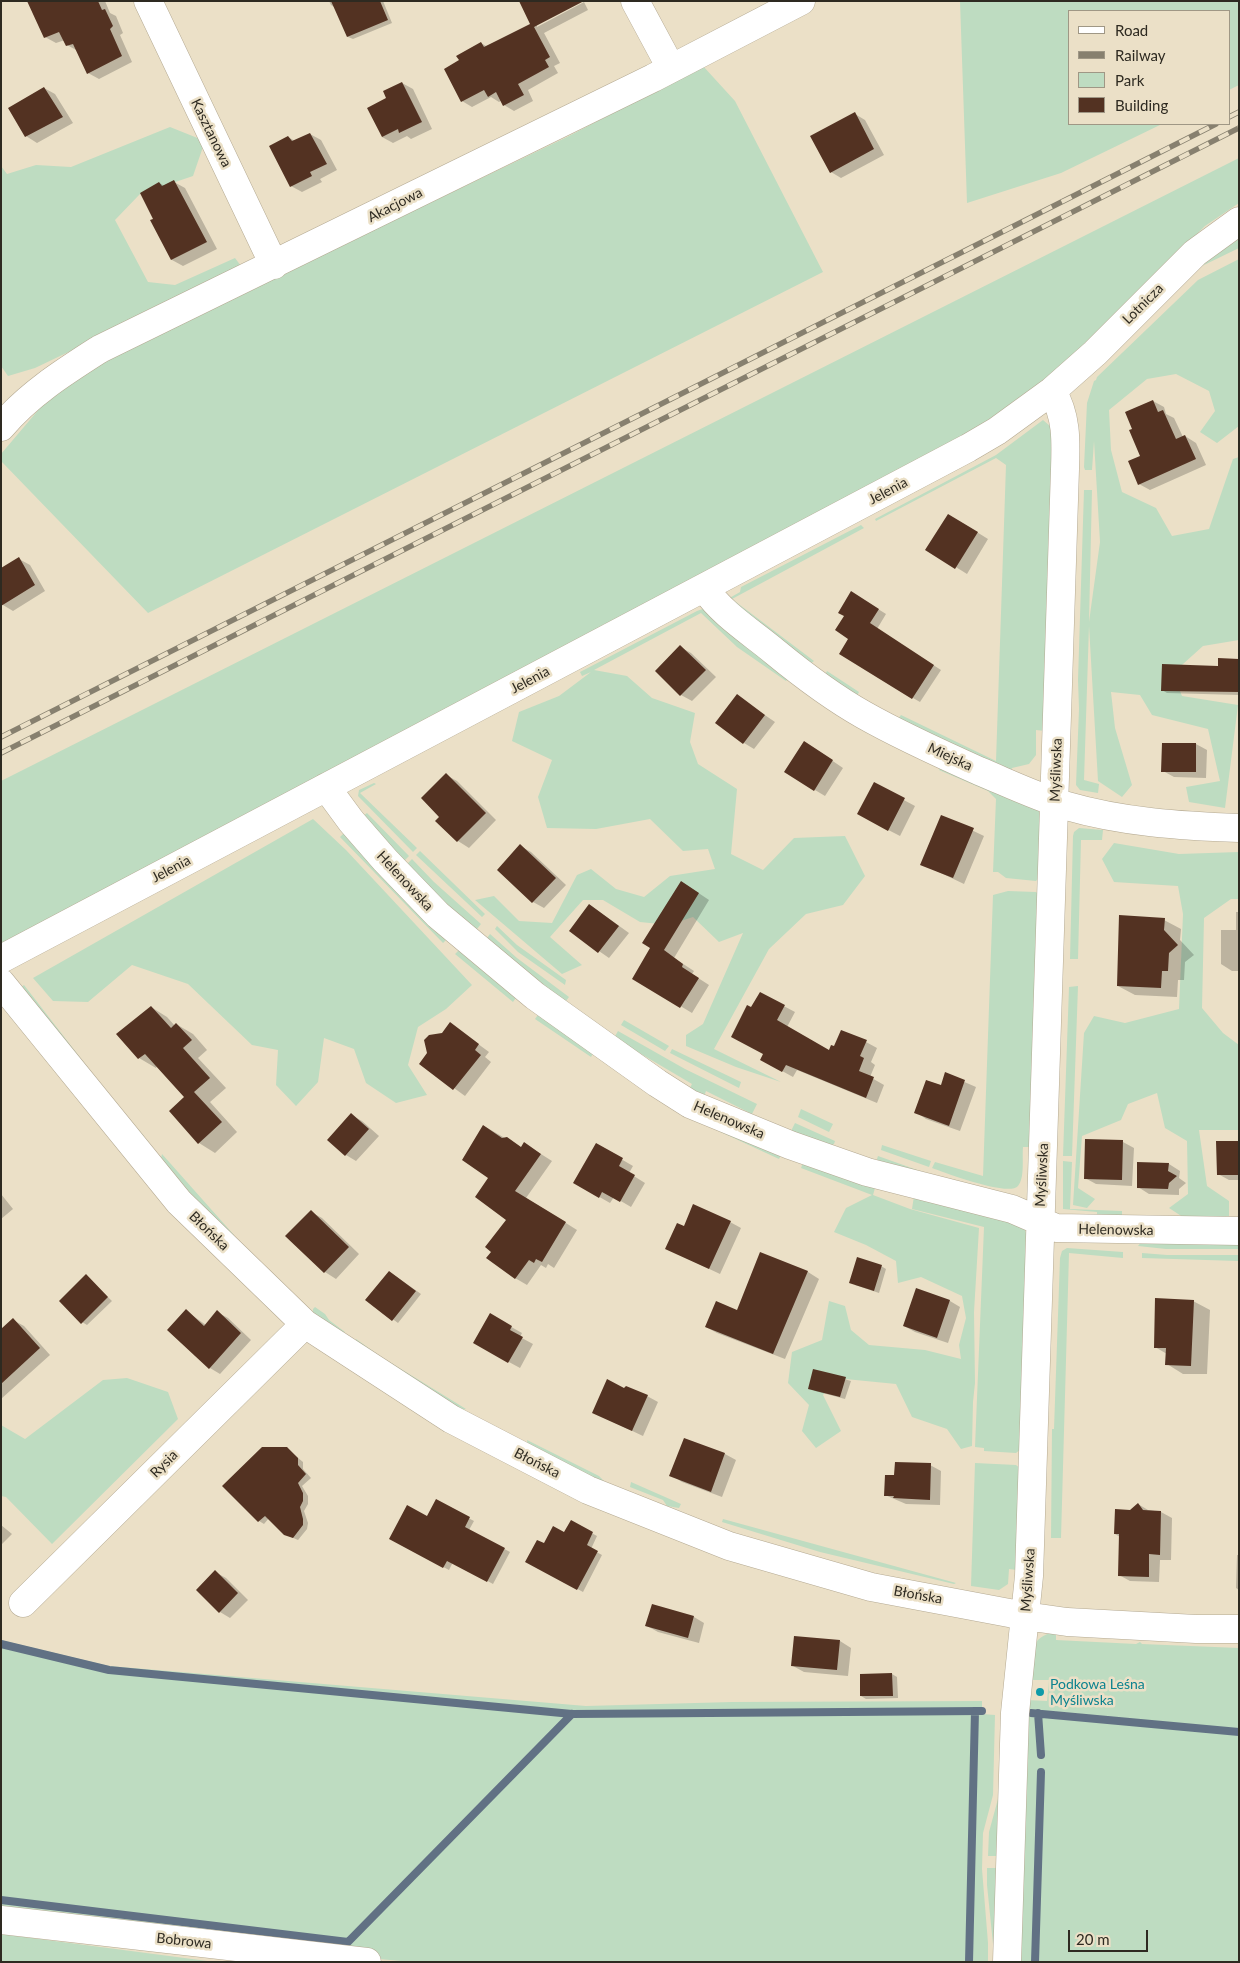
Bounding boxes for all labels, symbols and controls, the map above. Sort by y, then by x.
legend [1068,10,1230,125]
text: Road [1115,21,1148,39]
text: Railway [1115,46,1166,64]
text: Park [1115,71,1144,89]
street label: Kasztanowa [187,96,235,170]
text: Building [1115,96,1168,114]
street label: Akacjowa [365,184,425,226]
street label: Lotnicza [1119,280,1167,328]
street label: Jelenia [866,474,910,508]
street label: Jelenia [508,663,552,697]
street label: Myśliwska [1046,738,1066,802]
street label: Miejska [925,739,975,775]
street label: Helenowska [373,848,437,914]
street label: Jelenia [149,852,193,886]
street label: Helenowska [691,1098,767,1142]
street label: Myśliwska [1032,1143,1052,1207]
street label: Błońska [186,1208,232,1254]
street label: Helenowska [1078,1221,1154,1239]
street label: Błońska [511,1444,563,1482]
street label: Rysia [147,1447,181,1481]
street label: Myśliwska [1017,1548,1039,1612]
street label: Błońska [892,1582,944,1608]
place label: Podkowa Leśna Myśliwska [1050,1676,1145,1708]
marker: Podkowa Leśna Myśliwska [1034,1686,1046,1698]
scale bar [1070,1920,1150,1952]
street label: Bobrowa [156,1930,212,1952]
text: 20 m [1076,1930,1110,1948]

